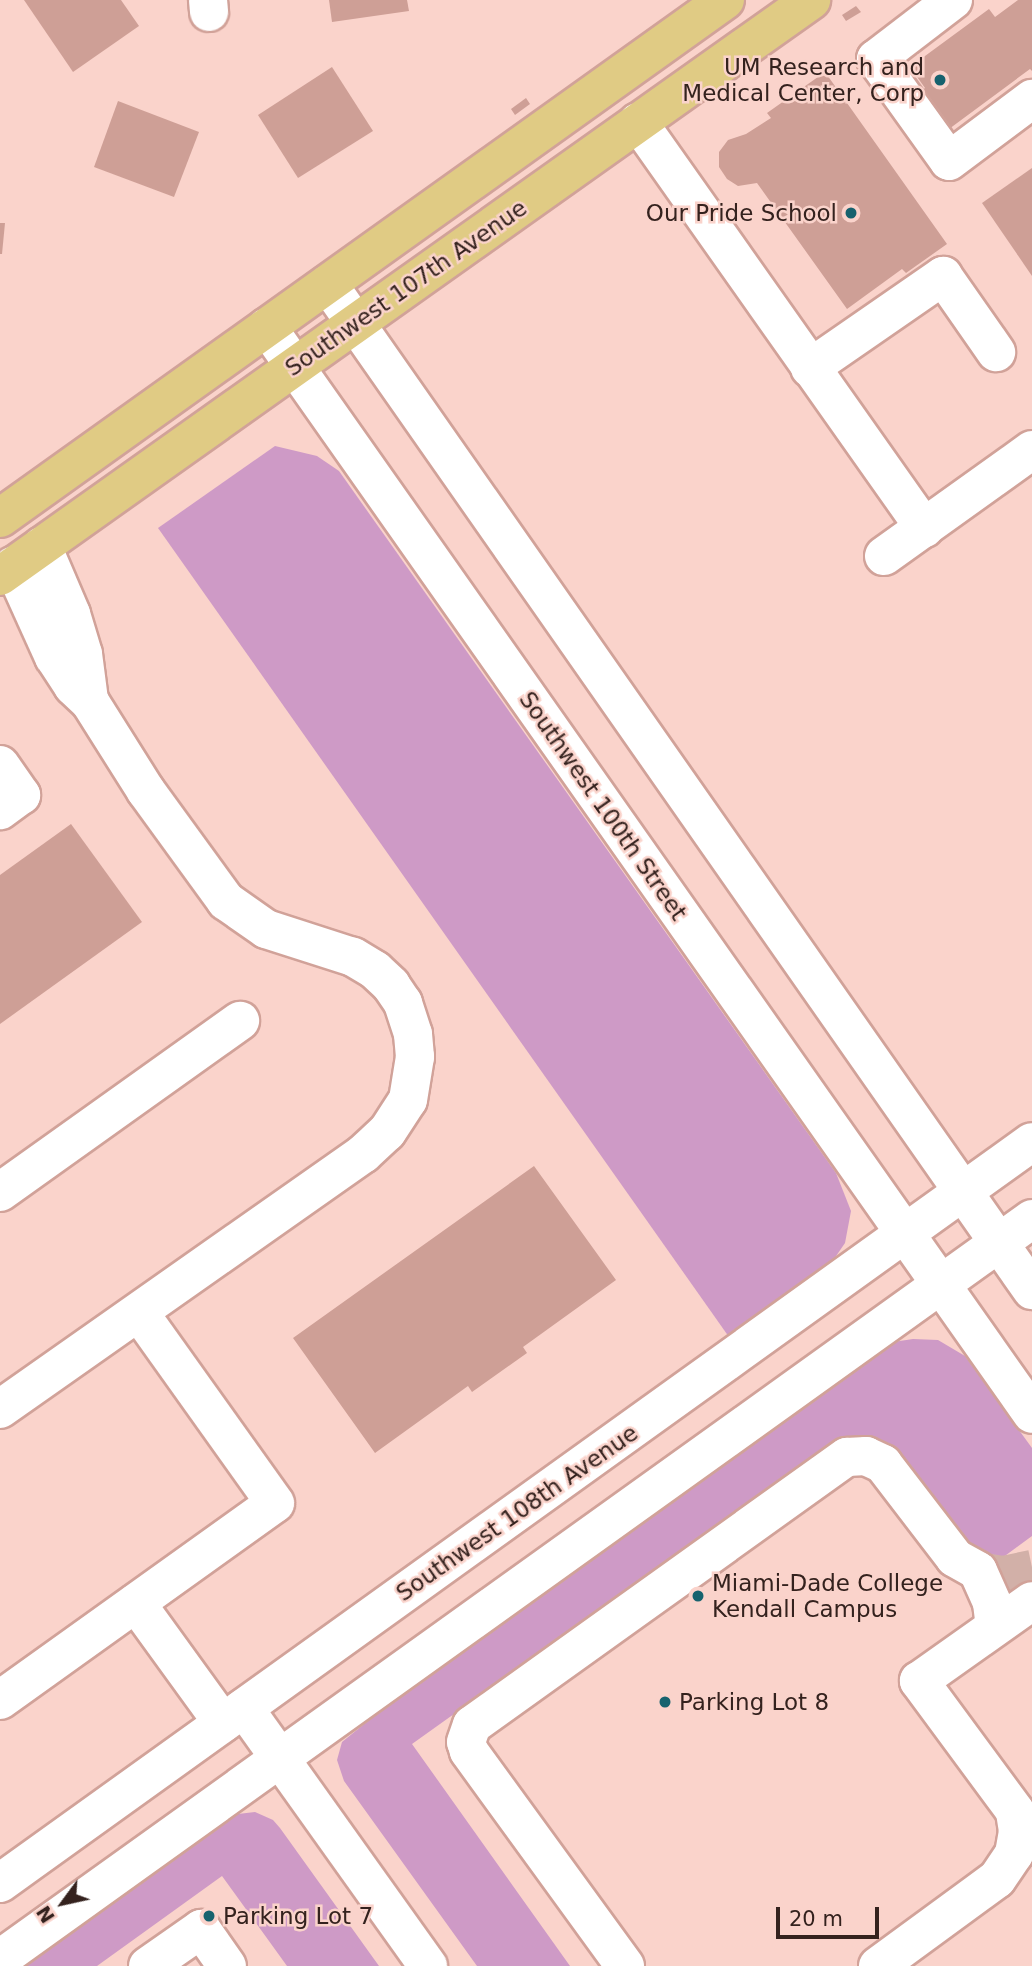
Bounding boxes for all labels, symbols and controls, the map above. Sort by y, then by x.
place label: UM Research and Medical Center, Corp [682,53,924,107]
marker: UM Research and Medical Center, Corp [930,70,950,90]
street label: Southwest 107th Avenue [280,194,532,382]
place label: Our Pride School [646,199,837,227]
marker: Our Pride School [843,205,859,221]
street label: Southwest 100th Street [513,686,693,926]
street label: Southwest 108th Avenue [391,1419,643,1607]
place label: Miami-Dade College Kendall Campus [712,1569,943,1623]
marker: Miami-Dade College Kendall Campus [690,1588,706,1604]
place label: Parking Lot 8 [679,1688,829,1716]
marker: Parking Lot 8 [657,1694,673,1710]
north arrow [28,1868,98,1938]
scale bar [780,1892,883,1936]
text: N [32,1902,59,1927]
place label: Parking Lot 7 [223,1902,373,1930]
text: 20 m [789,1907,843,1931]
marker: Parking Lot 7 [201,1908,217,1924]

